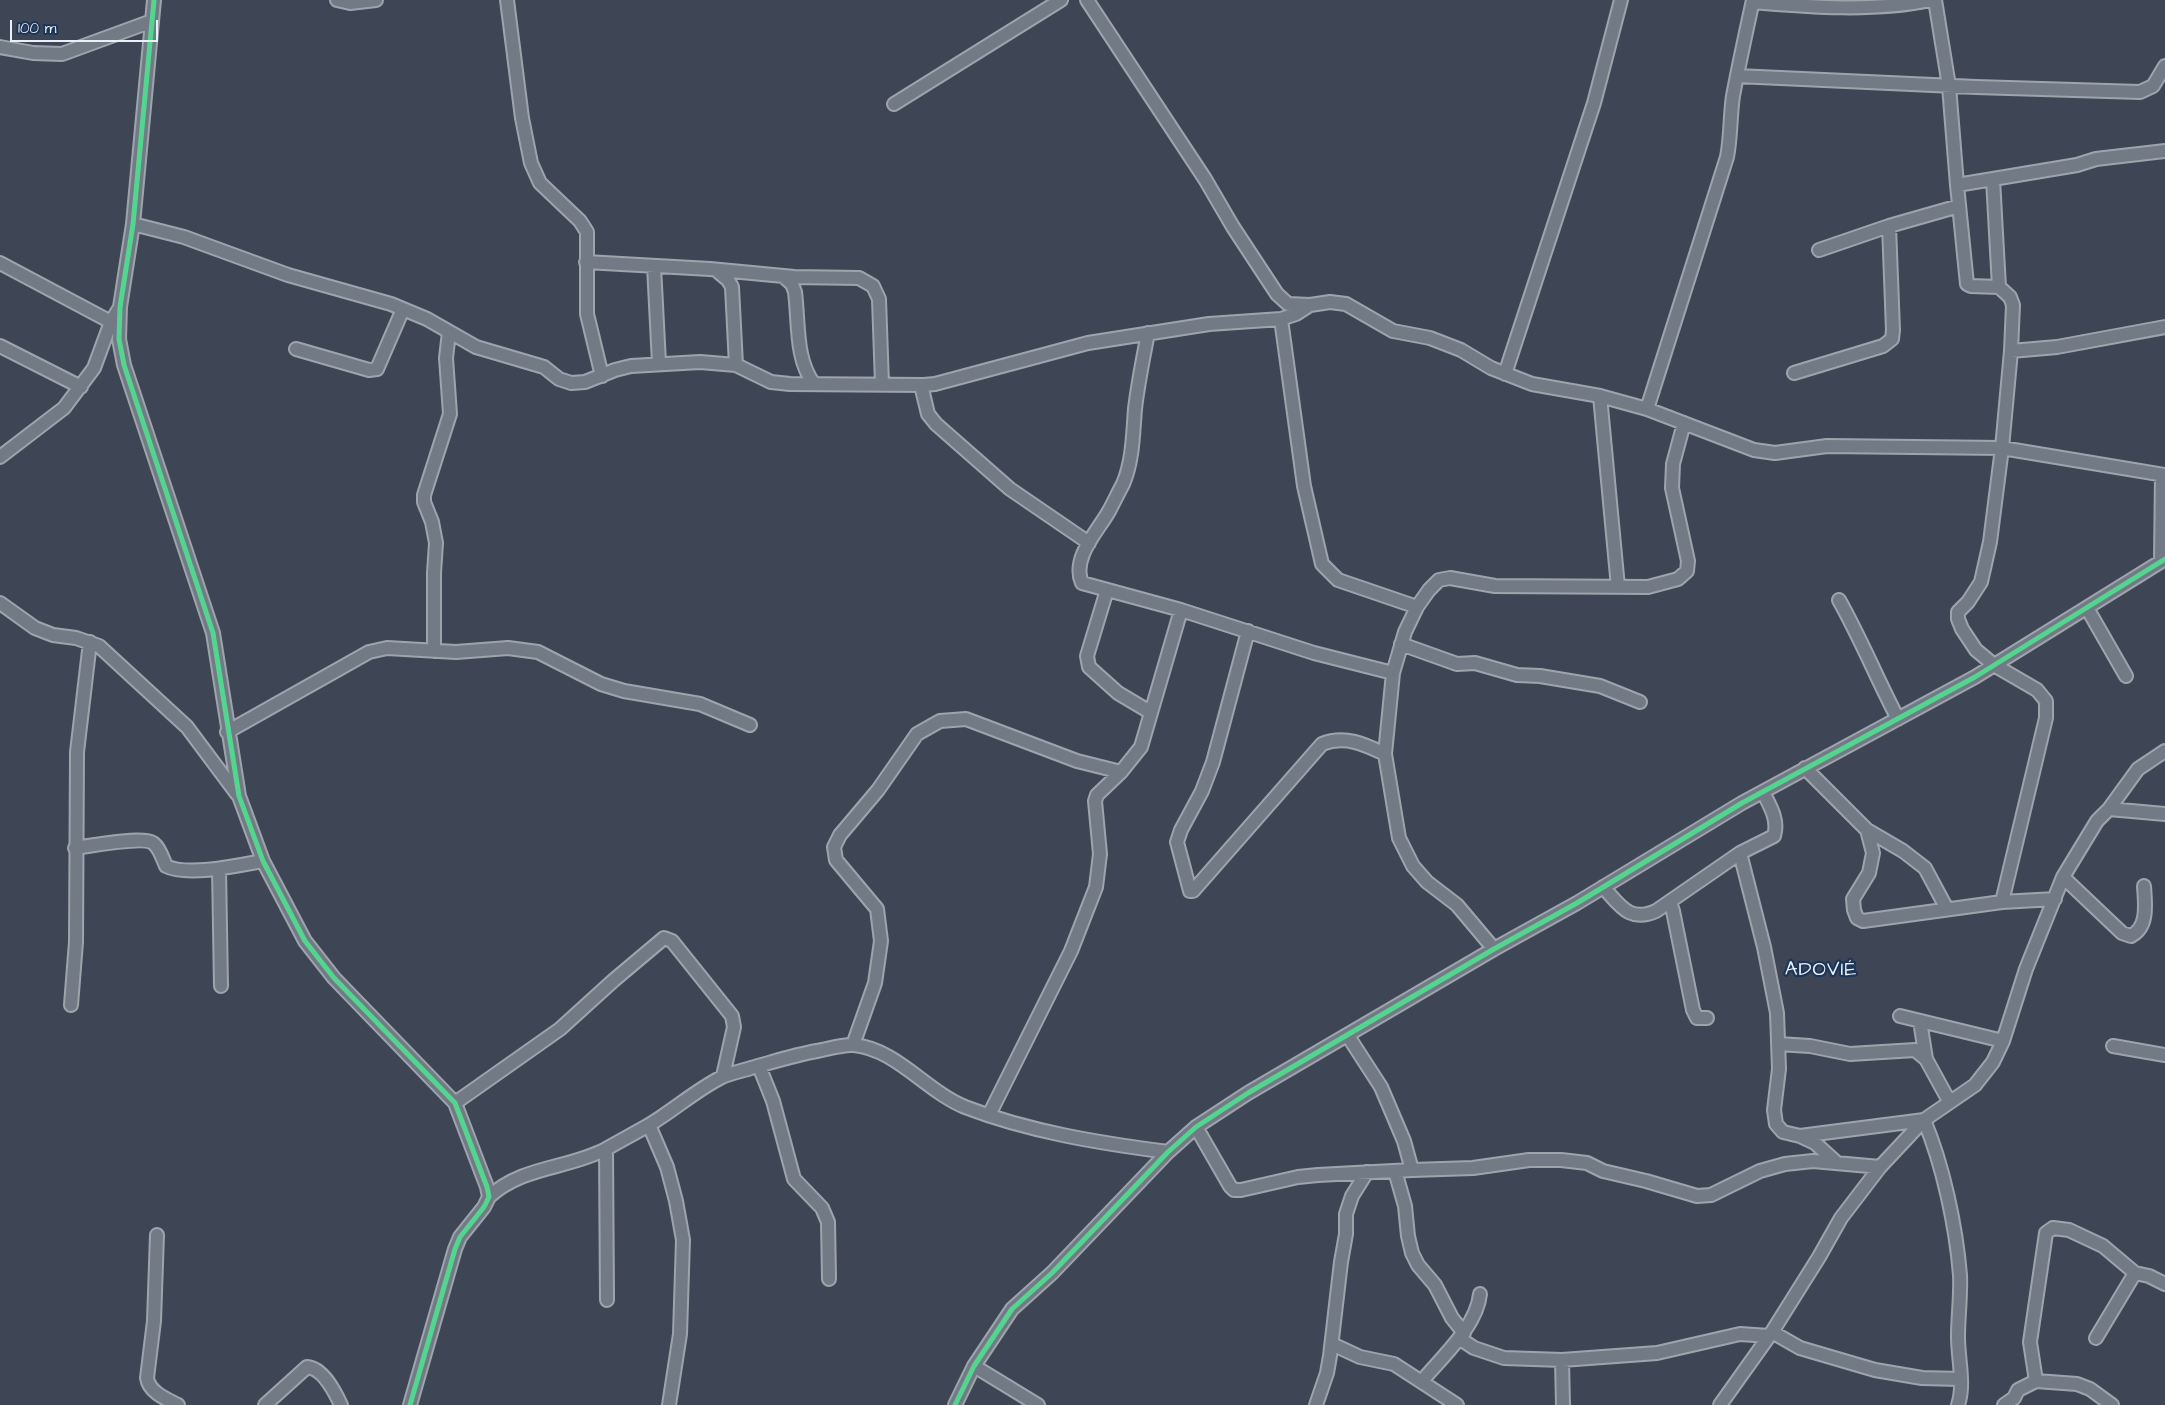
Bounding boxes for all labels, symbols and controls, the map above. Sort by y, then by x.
scale bar [12,10,160,42]
text: 100 m [18,18,57,39]
district label: ADOVIÉ [1784,959,1858,983]

